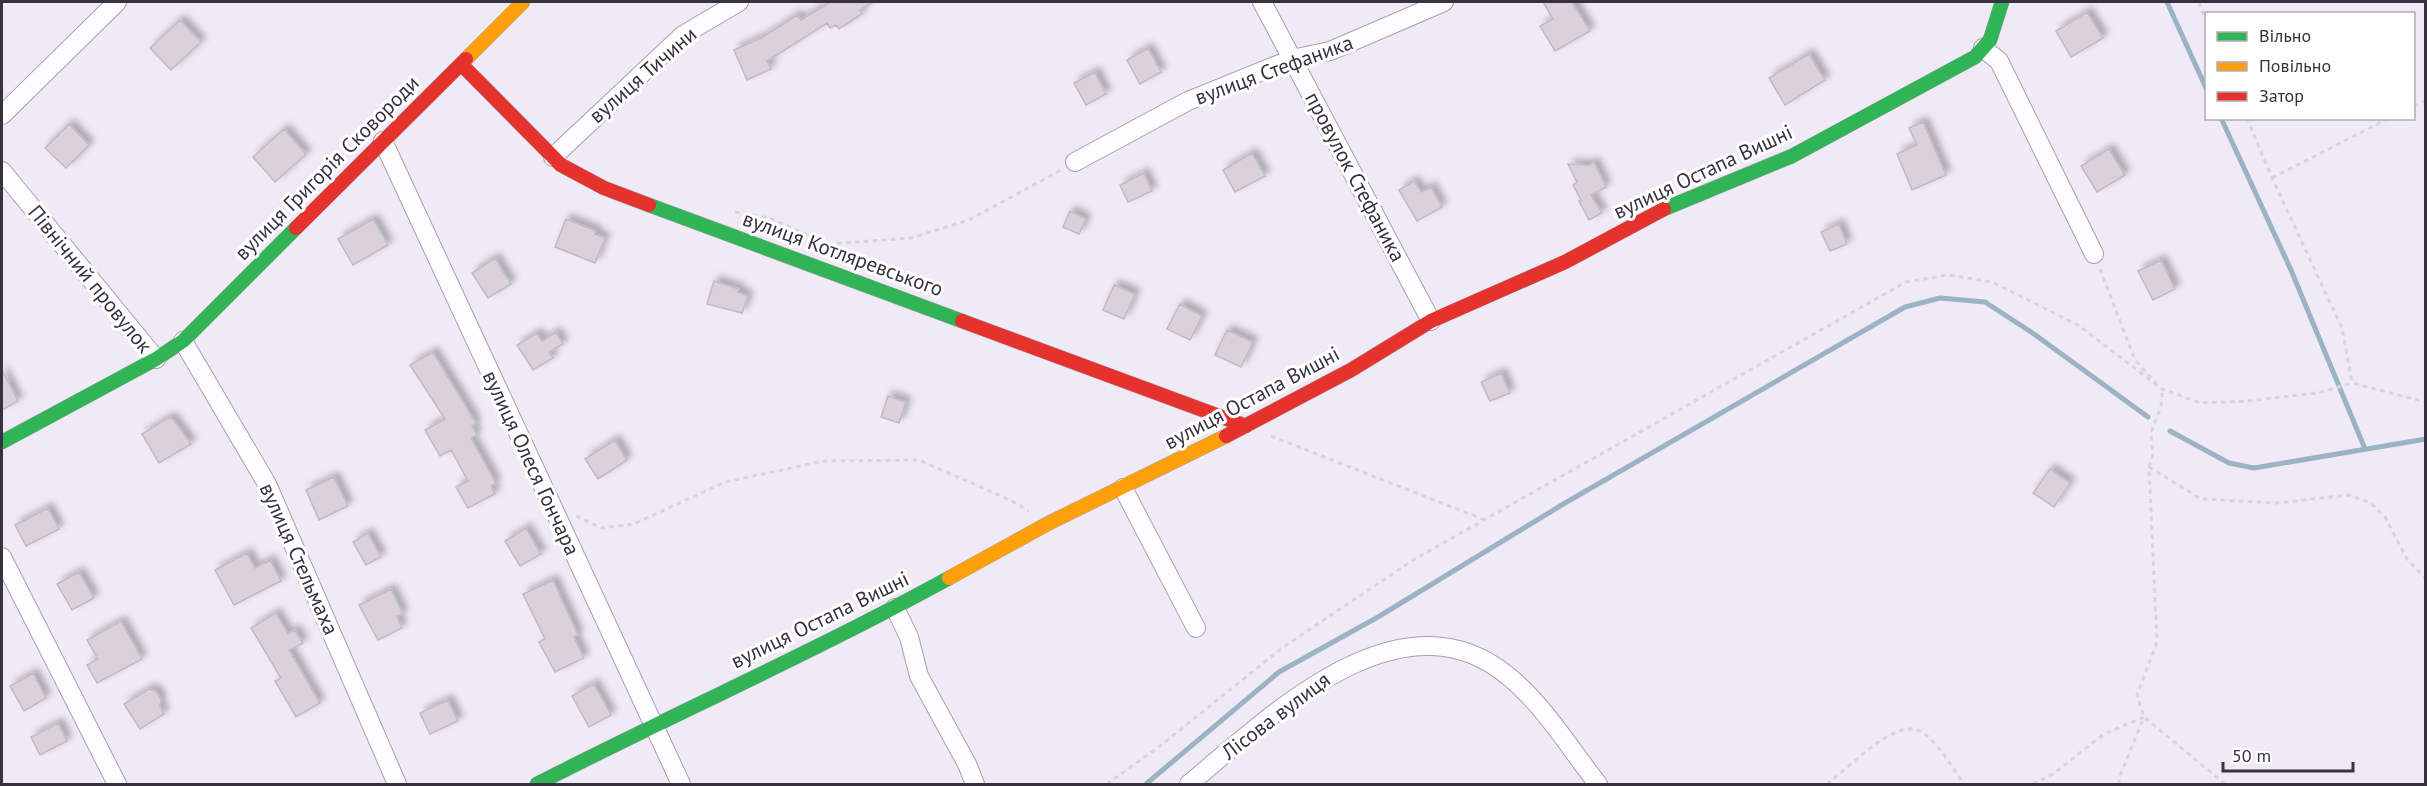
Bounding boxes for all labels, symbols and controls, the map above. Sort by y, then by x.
legend [2205,12,2415,120]
street label: вулиця Тичини [583,21,702,129]
text: Вільно [2259,24,2311,47]
street label: вулиця Стефаника [1191,28,1357,111]
text: Повільно [2259,54,2331,77]
street label: вулиця Григорія Сковороди [229,70,425,266]
text: Затор [2259,84,2304,107]
street label: провулок Стефаника [1299,87,1412,266]
street label: вулиця Остапа Вишні [1609,118,1797,225]
street label: Північний провулок [22,199,158,358]
street label: вулиця Котляревського [739,205,947,302]
street label: вулиця Остапа Вишні [1159,340,1344,455]
street label: вулиця Олеся Гончара [477,366,586,560]
street label: вулиця Стельмаха [254,479,345,639]
street label: вулиця Остапа Вишні [726,565,913,674]
street label: Лісова вулиця [1215,666,1335,766]
scale bar [2223,735,2354,773]
text: 50 m [2232,744,2271,767]

